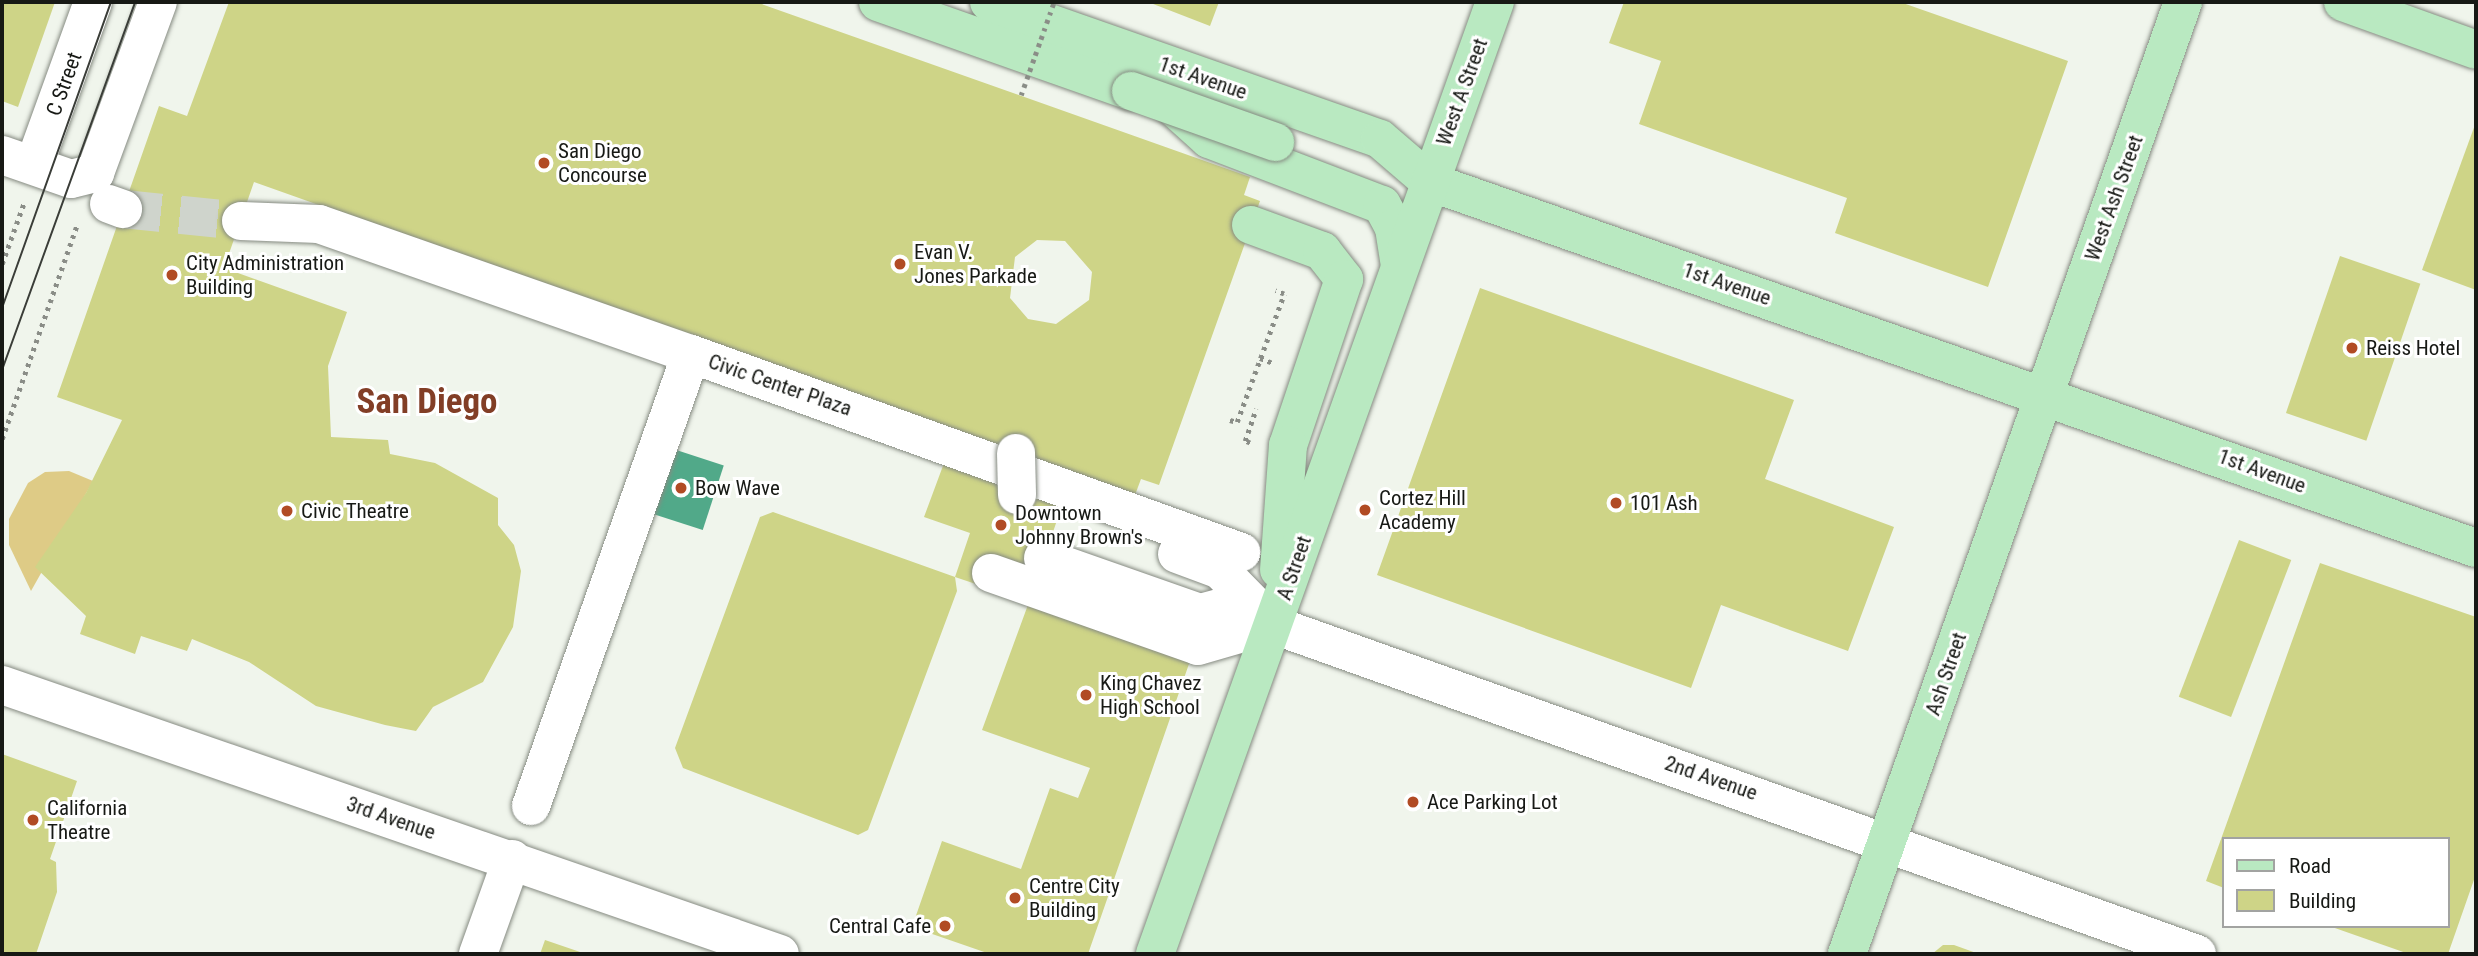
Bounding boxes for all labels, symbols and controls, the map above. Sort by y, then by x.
street label: West A Street [1431,35,1493,149]
street label: C Street [41,49,87,119]
street label: 1st Avenue [1156,51,1250,105]
street label: West Ash Street [2080,132,2148,264]
place label: San Diego Concourse [558,138,647,188]
marker: San Diego Concourse [536,155,552,171]
place label: Evan V. Jones Parkade [914,239,1037,289]
place label: City Administration Building [186,250,344,300]
marker: Evan V. Jones Parkade [892,256,908,272]
street label: 1st Avenue [1680,257,1774,311]
marker: City Administration Building [164,267,180,283]
place label: Reiss Hotel [2366,335,2460,361]
marker: Reiss Hotel [2344,340,2360,356]
street label: Civic Center Plaza [705,349,855,421]
district label: San Diego [356,381,498,423]
street label: 1st Avenue [2215,444,2309,498]
place label: Bow Wave [695,475,780,501]
marker: Bow Wave [673,480,689,496]
place label: Cortez Hill Academy [1379,485,1466,535]
place label: 101 Ash [1630,490,1698,516]
marker: 101 Ash [1608,495,1624,511]
place label: Civic Theatre [301,498,409,524]
place label: Downtown Johnny Brown's [1015,500,1143,550]
marker: Cortez Hill Academy [1357,502,1373,518]
marker: Civic Theatre [279,503,295,519]
marker: Downtown Johnny Brown's [993,517,1009,533]
street label: A Street [1271,533,1317,603]
street label: Ash Street [1920,629,1972,719]
place label: King Chavez High School [1100,670,1201,720]
marker: King Chavez High School [1078,687,1094,703]
street label: 2nd Avenue [1661,750,1761,806]
place label: Ace Parking Lot [1427,789,1558,815]
street label: 3rd Avenue [343,791,439,845]
marker: Ace Parking Lot [1405,794,1421,810]
place label: California Theatre [47,795,127,845]
marker: California Theatre [25,812,41,828]
legend [2222,837,2450,928]
text: Road [2289,854,2331,878]
place label: Centre City Building [1029,873,1120,923]
text: Building [2289,889,2356,913]
marker: Centre City Building [1007,890,1023,906]
place label: Central Cafe [829,913,931,939]
marker: Central Cafe [937,918,953,934]

